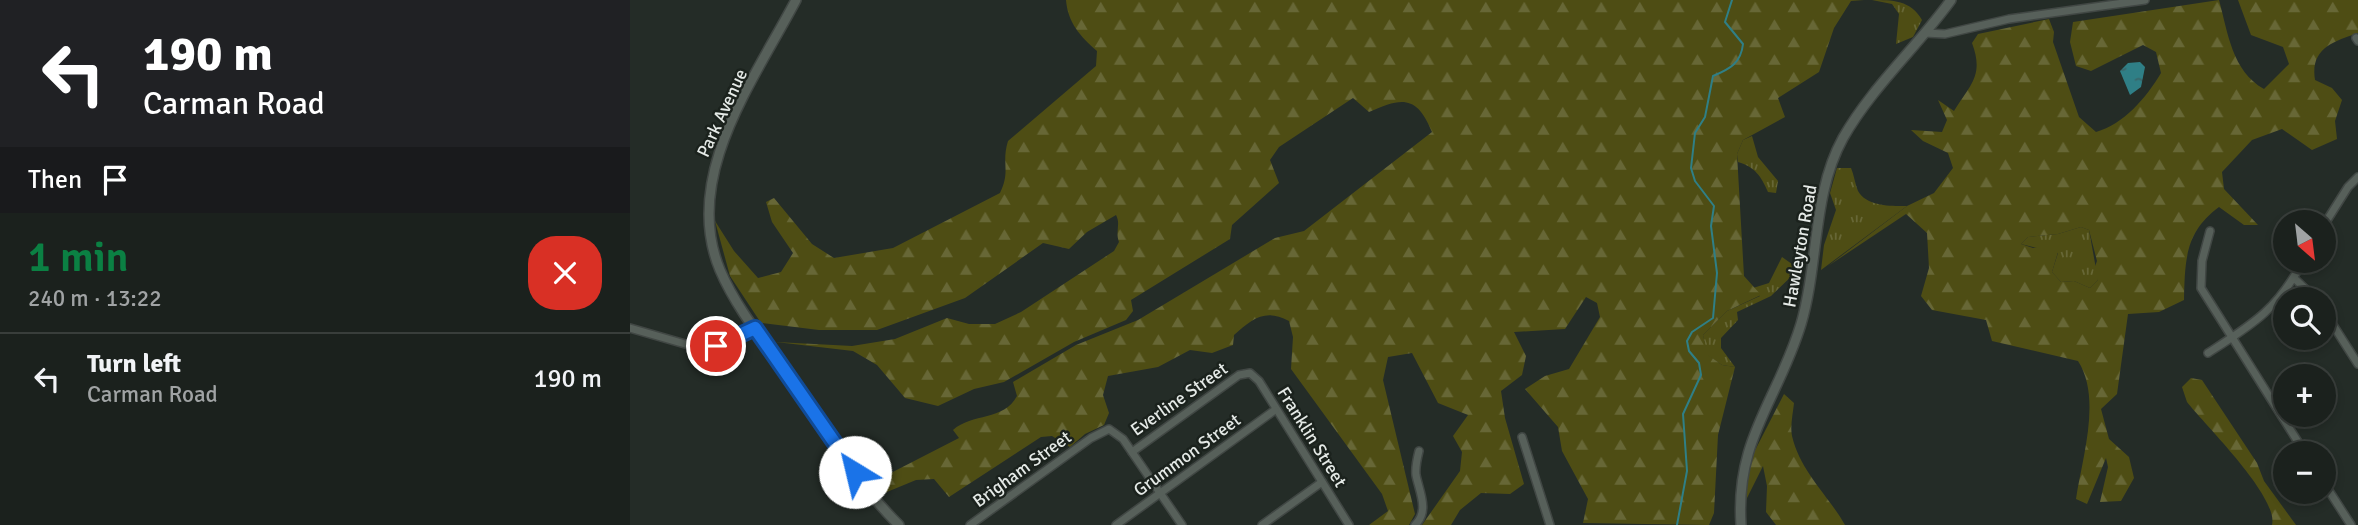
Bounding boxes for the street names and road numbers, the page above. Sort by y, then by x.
street label: Park Avenue [692,65,752,161]
street label: Hawleyton Road [1778,183,1822,309]
street label: Everline Street [1126,358,1232,440]
street label: Franklin Street [1272,383,1352,491]
street label: Grummon Street [1129,409,1245,501]
street label: Brigham Street [969,426,1075,512]

